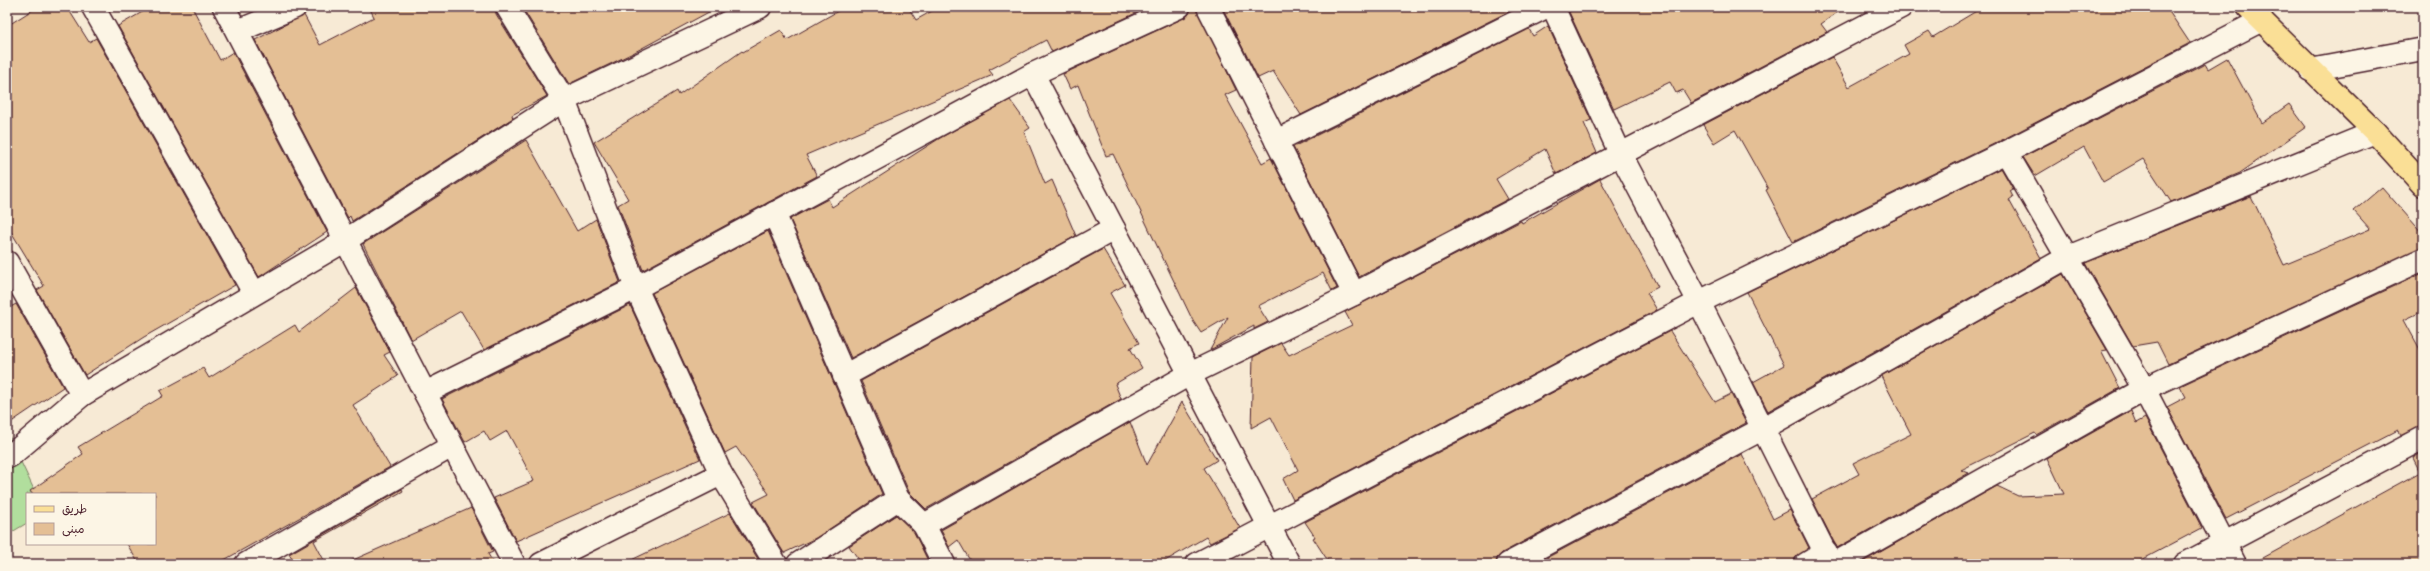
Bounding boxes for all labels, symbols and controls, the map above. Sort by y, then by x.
legend [26,493,156,545]
text: طريق [62,502,87,516]
text: مبنى [62,522,85,537]

